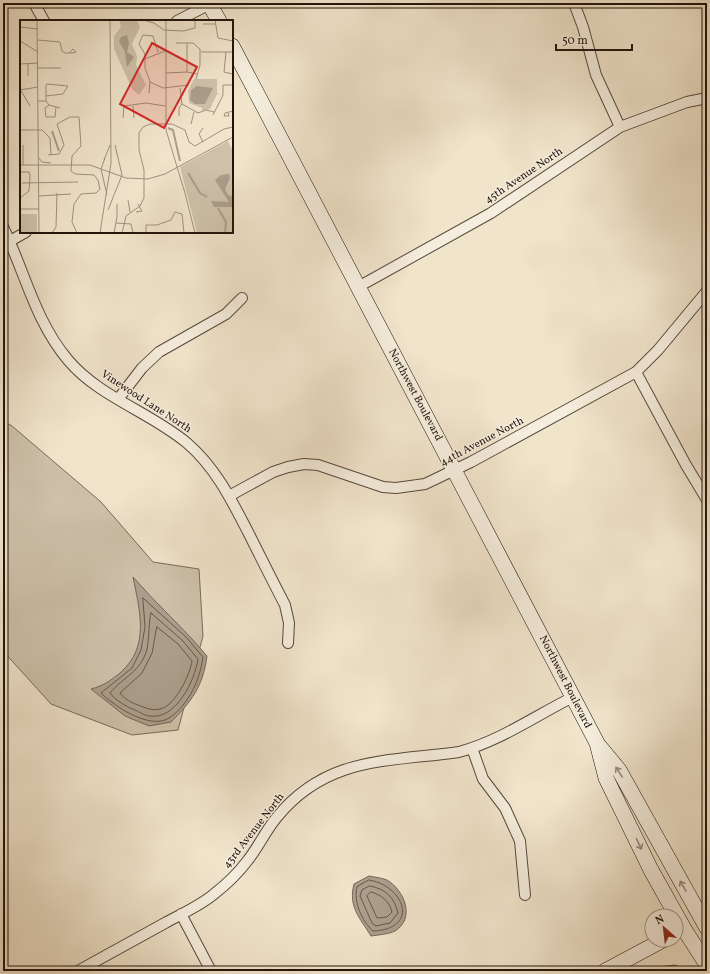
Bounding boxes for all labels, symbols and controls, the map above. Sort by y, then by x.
inset map [20,20,233,233]
scale bar [556,26,632,52]
text: 50 m [562,33,588,49]
street label: 45th Avenue North [482,144,566,208]
street label: Northwest Boulevard [384,346,446,444]
street label: Vinewood Lane North [98,367,195,437]
street label: 44th Avenue North [437,413,527,470]
street label: Northwest Boulevard [535,633,595,731]
one-way arrow [615,767,623,778]
street label: 43rd Avenue North [220,790,289,872]
one-way arrow [636,838,643,850]
one-way arrow [678,880,686,892]
north arrow [644,908,684,948]
text: N [653,912,667,929]

